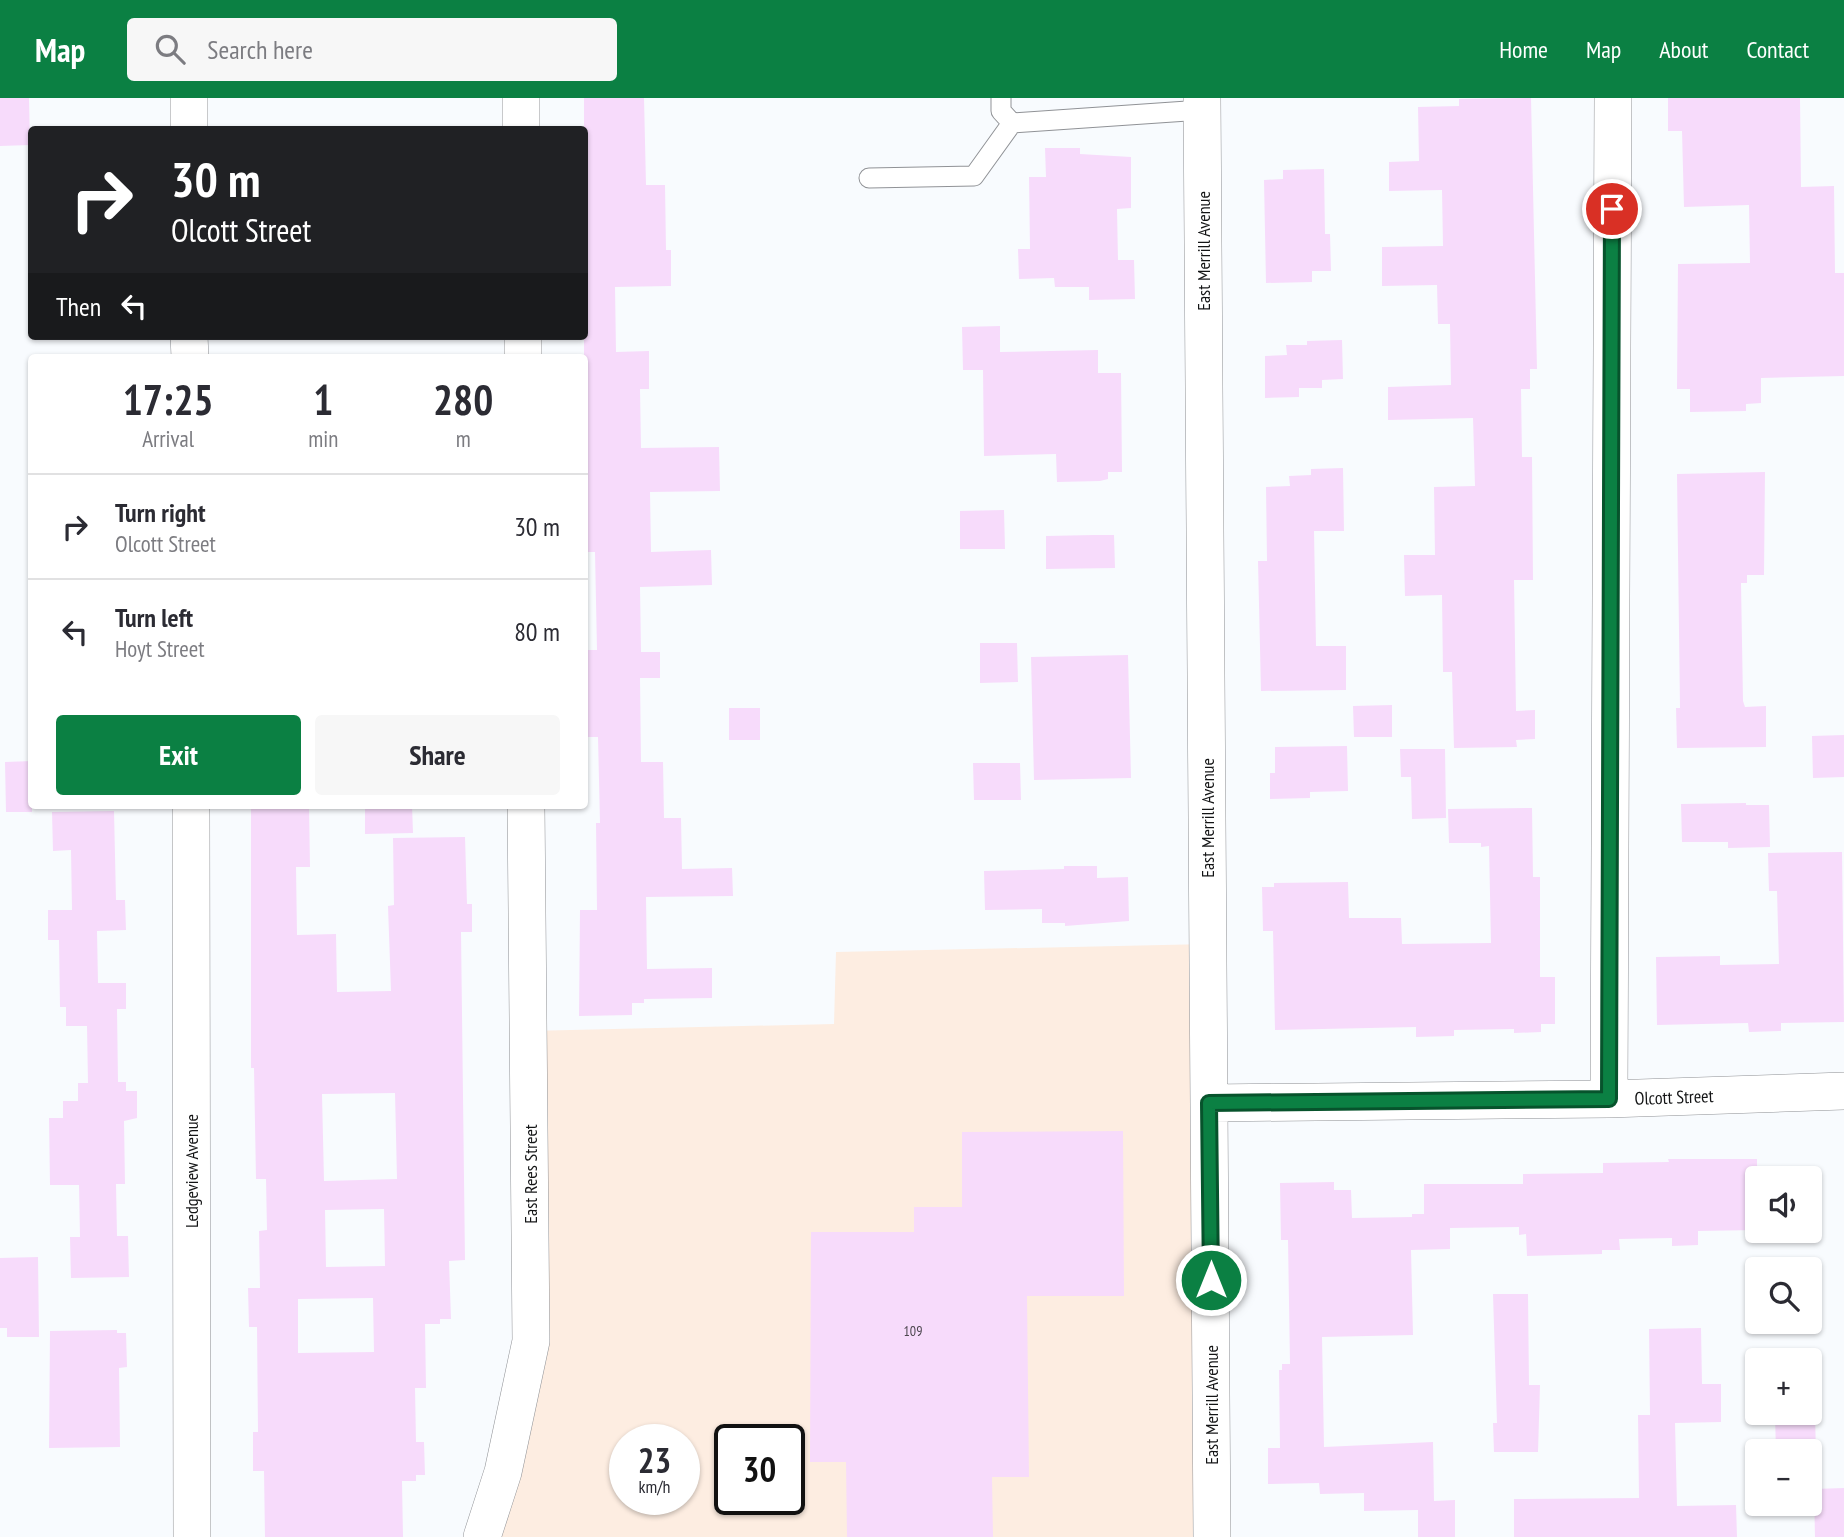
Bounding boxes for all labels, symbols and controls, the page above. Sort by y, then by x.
search box [127,18,617,81]
text: Map [35,28,85,71]
icon: search [151,30,189,68]
text: Search here [207,33,313,66]
text: Home [1499,34,1548,65]
text: Map [1586,34,1621,65]
text: About [1659,34,1708,65]
text: Contact [1746,34,1809,65]
text: 30 m [171,147,260,211]
icon: right [56,154,147,245]
pin [1582,179,1642,239]
icon: arrive [1593,190,1631,228]
street label: East Merrill Avenue [1192,191,1215,311]
text: Olcott Street [171,209,311,251]
icon: left [115,287,153,325]
text: Then [56,290,101,323]
text: 17:25 [123,372,214,427]
text: 1 [313,372,333,427]
text: 280 [433,372,493,427]
text: Arrival [142,424,194,453]
text: min [308,424,338,453]
text: m [456,424,471,453]
text: Turn right [115,496,206,529]
icon: right [56,508,94,546]
text: 30 m [514,510,560,543]
text: Olcott Street [115,529,216,558]
text: Turn left [115,601,193,634]
icon: left [56,613,94,651]
text: 80 m [514,615,560,648]
text: Hoyt Street [115,634,205,663]
button: Exit [56,715,301,795]
button: Share [315,715,560,795]
street label: East Merrill Avenue [1196,758,1219,878]
street label: Olcott Street [1634,1084,1714,1110]
street label: Ledgeview Avenue [180,1114,203,1228]
street label: East Rees Street [519,1124,542,1224]
map controls [1745,1166,1822,1516]
button: sound [1745,1166,1822,1243]
position arrow [1174,1243,1248,1317]
button: search [1745,1257,1822,1334]
house number: 109 [904,1322,922,1340]
street label: East Merrill Avenue [1200,1345,1223,1465]
button: + [1745,1348,1822,1425]
speed limit sign: 30 [714,1424,805,1515]
text: 23 [638,1437,671,1483]
button: − [1745,1439,1822,1516]
text: km/h [639,1475,670,1498]

